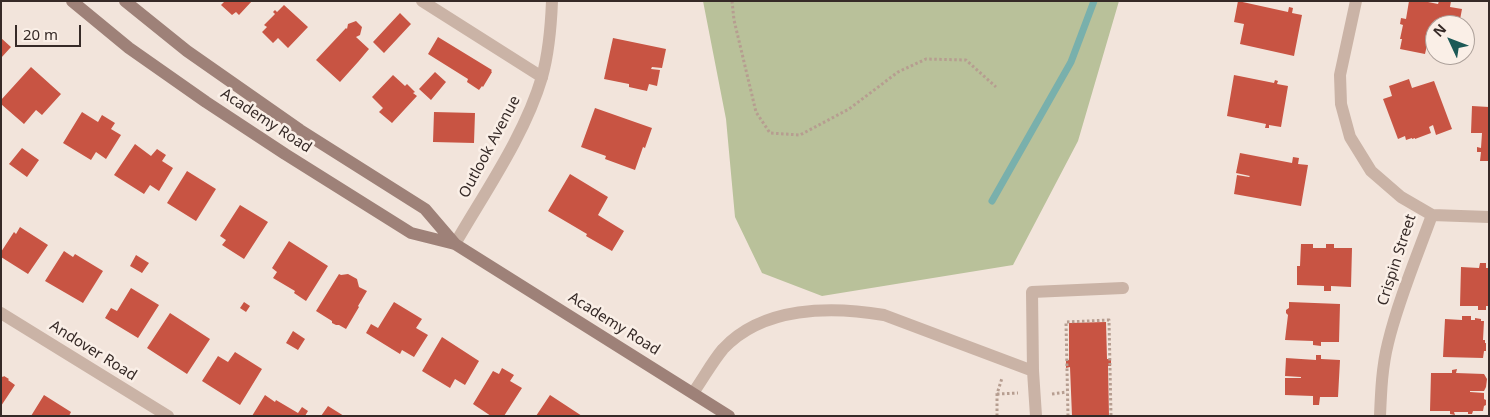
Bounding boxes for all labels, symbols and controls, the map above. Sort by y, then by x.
scale bar [18,15,84,47]
north arrow [1425,15,1475,65]
text: N [1429,19,1450,41]
text: 20 m [23,24,58,44]
street label: Academy Road [217,85,315,157]
street label: Outlook Avenue [456,93,524,201]
street label: Crispin Street [1374,212,1420,308]
street label: Academy Road [565,289,663,359]
street label: Andover Road [46,317,140,385]

